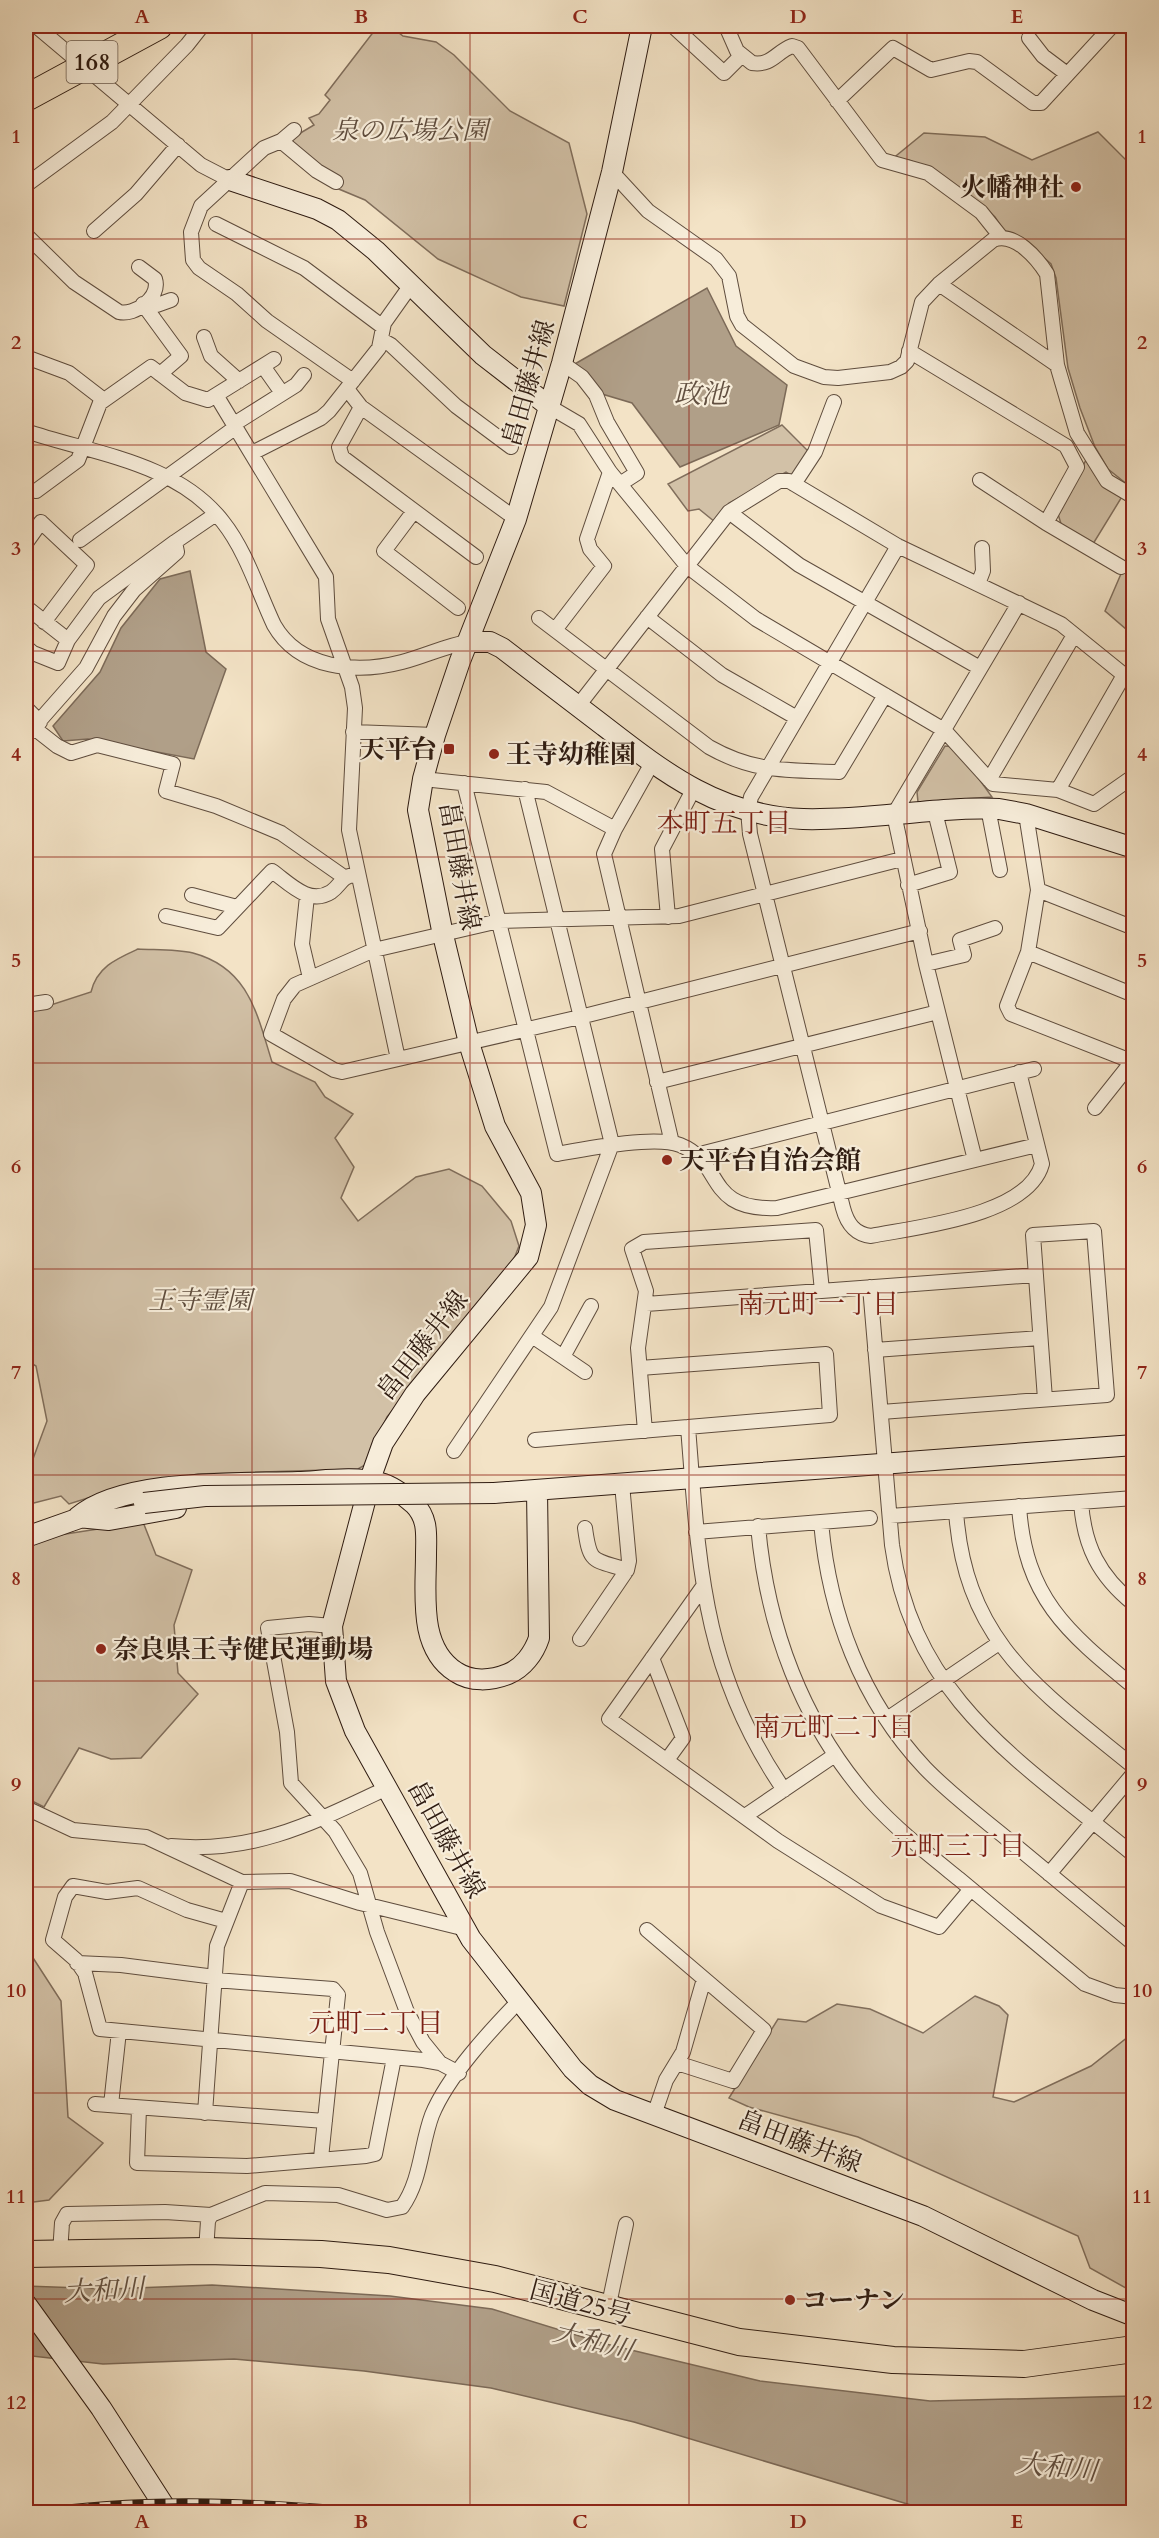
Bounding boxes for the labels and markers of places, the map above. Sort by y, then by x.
place label: 火幡神社 [960,170,1064,205]
marker: 火幡神社 [1069,180,1083,194]
place label: 天平台 [359,732,437,767]
place label: 王寺幼稚園 [506,737,636,772]
marker: 天平台 [442,742,456,756]
marker: 王寺幼稚園 [487,747,501,761]
place label: 天平台自治会館 [679,1143,861,1178]
marker: 天平台自治会館 [660,1153,674,1167]
place label: 奈良県王寺健民運動場 [113,1632,373,1667]
marker: 奈良県王寺健民運動場 [94,1642,108,1656]
place label: コーナン [802,2283,905,2318]
marker: コーナン [783,2293,797,2307]

